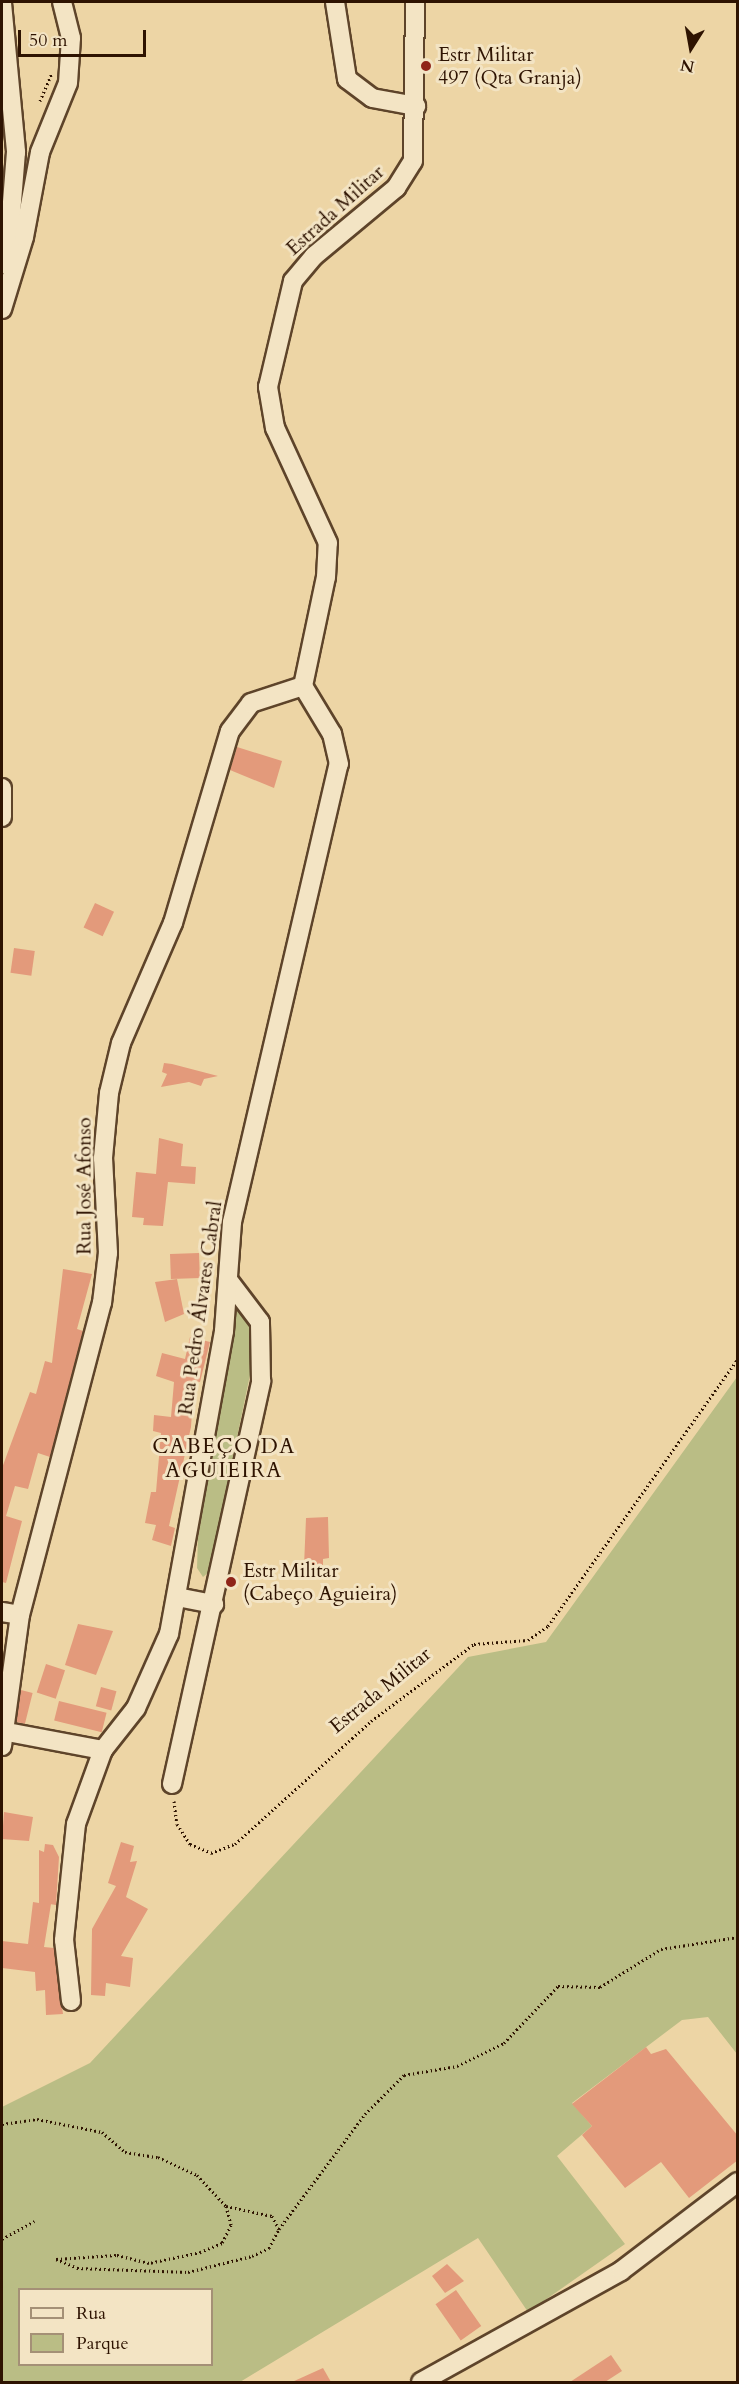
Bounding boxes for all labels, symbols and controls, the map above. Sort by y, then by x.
scale bar [21,18,148,56]
north arrow [661,18,721,78]
text: 50 m [29,28,68,53]
place label: Estr Militar 497 (Qta Granja) [438,42,582,89]
text: N [679,54,696,78]
marker: Estr Militar 497 (Qta Granja) [419,59,433,73]
street label: Estrada Militar [281,160,389,260]
street label: Rua José Afonso [72,1117,96,1255]
street label: Rua Pedro Álvares Cabral [173,1199,227,1417]
district label: CABEÇO DA AGUIEIRA [152,1434,296,1484]
place label: Estr Militar (Cabeço Aguieira) [243,1558,397,1605]
marker: Estr Militar (Cabeço Aguieira) [224,1575,238,1589]
street label: Estrada Militar [325,1642,435,1738]
legend [18,2288,213,2366]
text: Rua [76,2301,106,2326]
text: Parque [76,2331,129,2356]

